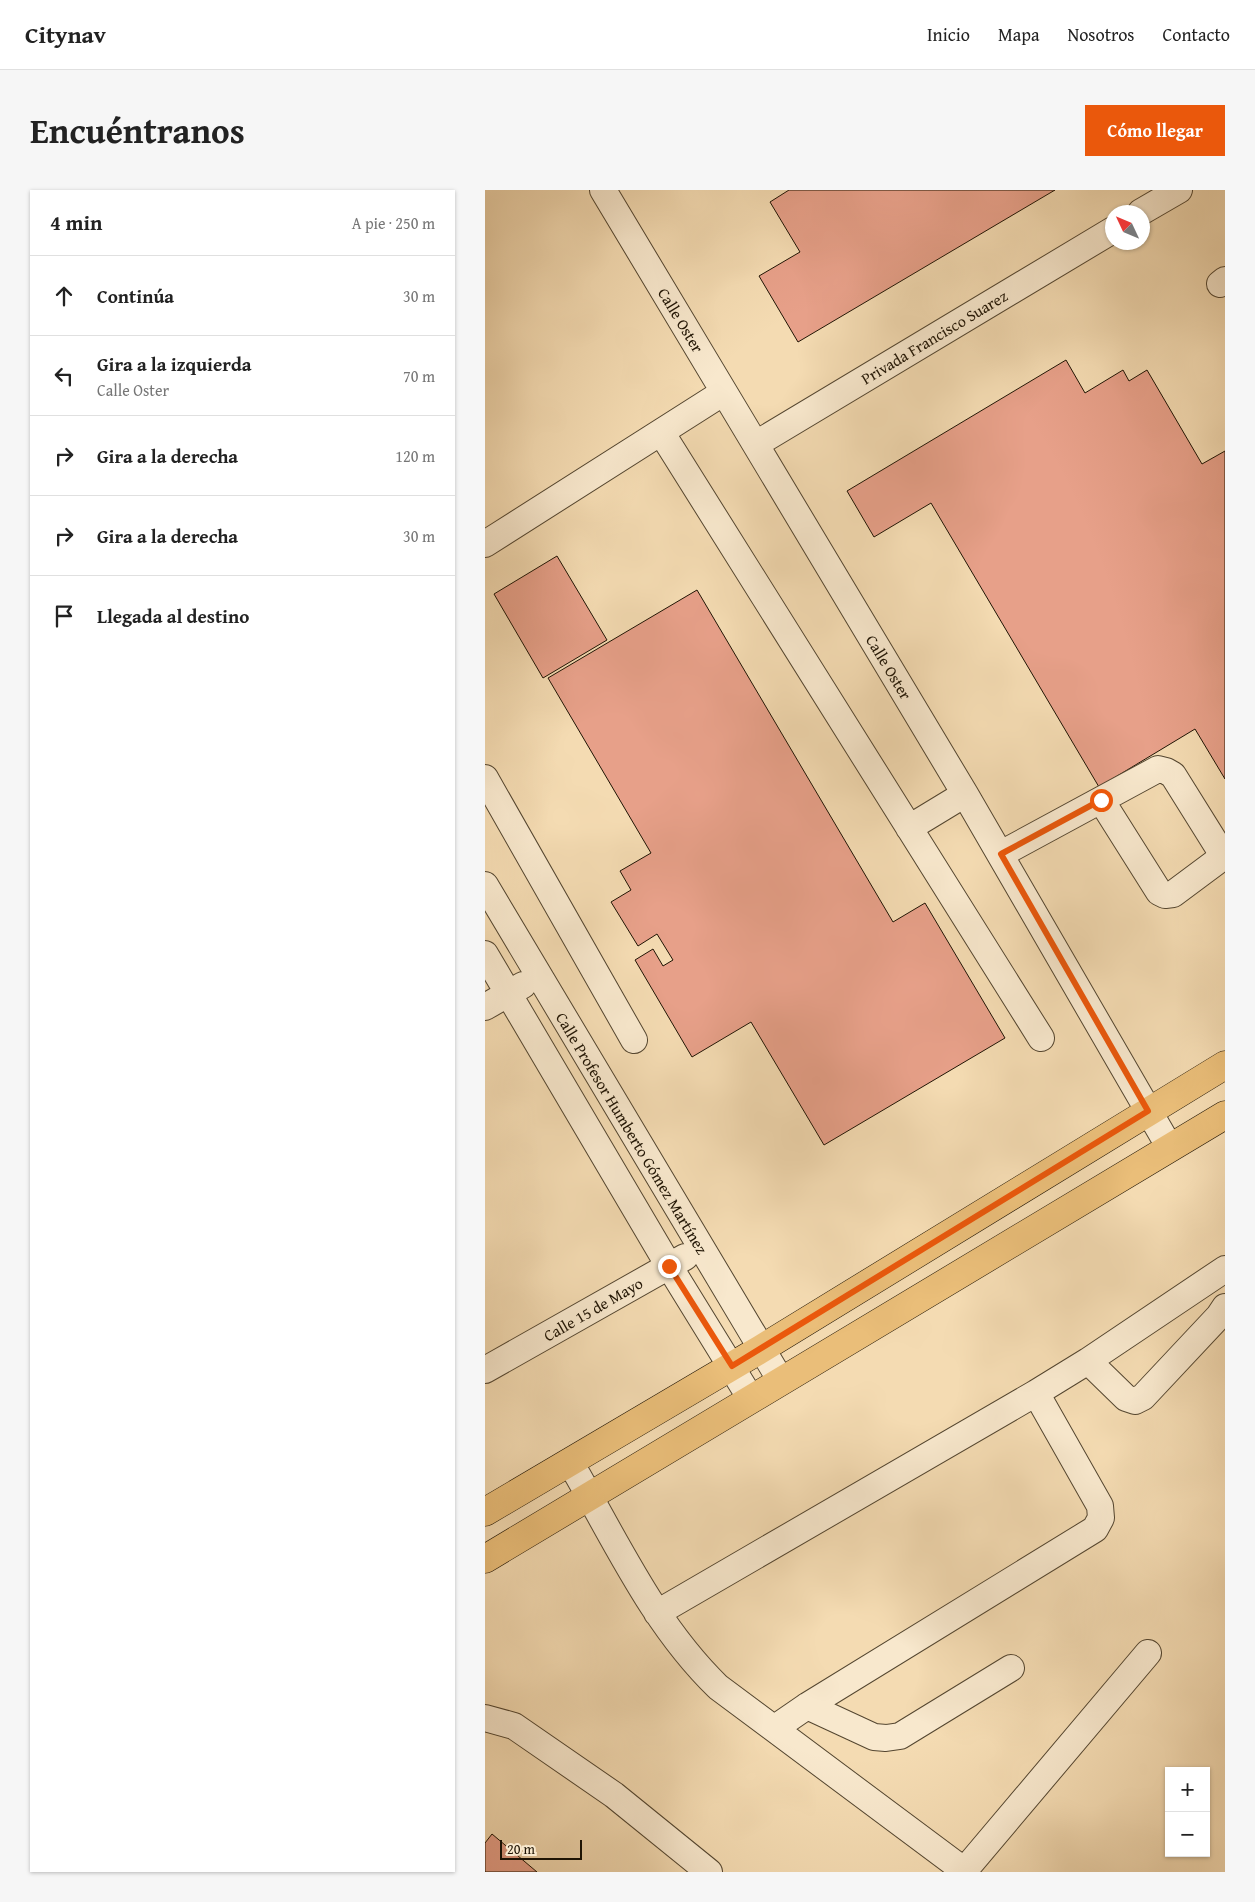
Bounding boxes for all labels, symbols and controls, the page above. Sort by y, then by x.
text: Citynav [25,17,106,52]
text: Inicio [927,21,970,48]
text: Mapa [998,21,1039,48]
text: Nosotros [1067,21,1135,48]
text: Contacto [1163,21,1230,48]
text: Encuéntranos [30,105,245,156]
button: Cómo llegar [1085,105,1225,156]
north arrow [1105,205,1150,250]
text: 4 min [50,207,102,238]
text: A pie · 250 m [352,211,435,235]
icon: ahead [50,282,78,310]
text: Continúa [97,282,174,310]
street label: Calle Oster [652,283,710,357]
text: 30 m [403,284,435,308]
street label: Privada Francisco Suarez [856,284,1012,390]
text: Gira a la izquierda [97,350,252,378]
icon: left [50,362,78,390]
text: 70 m [403,364,435,388]
text: Calle Oster [97,378,169,402]
icon: right [50,442,78,470]
text: Gira a la derecha [97,442,238,470]
text: 120 m [395,444,435,468]
icon: right [50,522,78,550]
text: Gira a la derecha [97,522,238,550]
text: 30 m [403,524,435,548]
icon: arrive [50,602,78,630]
text: Llegada al destino [97,602,249,630]
street label: Calle Oster [860,630,918,704]
route start [1090,789,1113,812]
street label: Calle Profesor Humberto Gómez Martínez [550,1008,714,1258]
route end [658,1255,681,1278]
street label: Calle 15 de Mayo [539,1271,647,1347]
map controls [1165,1767,1210,1857]
button: + [1165,1767,1210,1812]
button: − [1165,1812,1210,1857]
scale bar [500,1837,583,1860]
text: 20 m [507,1839,535,1859]

